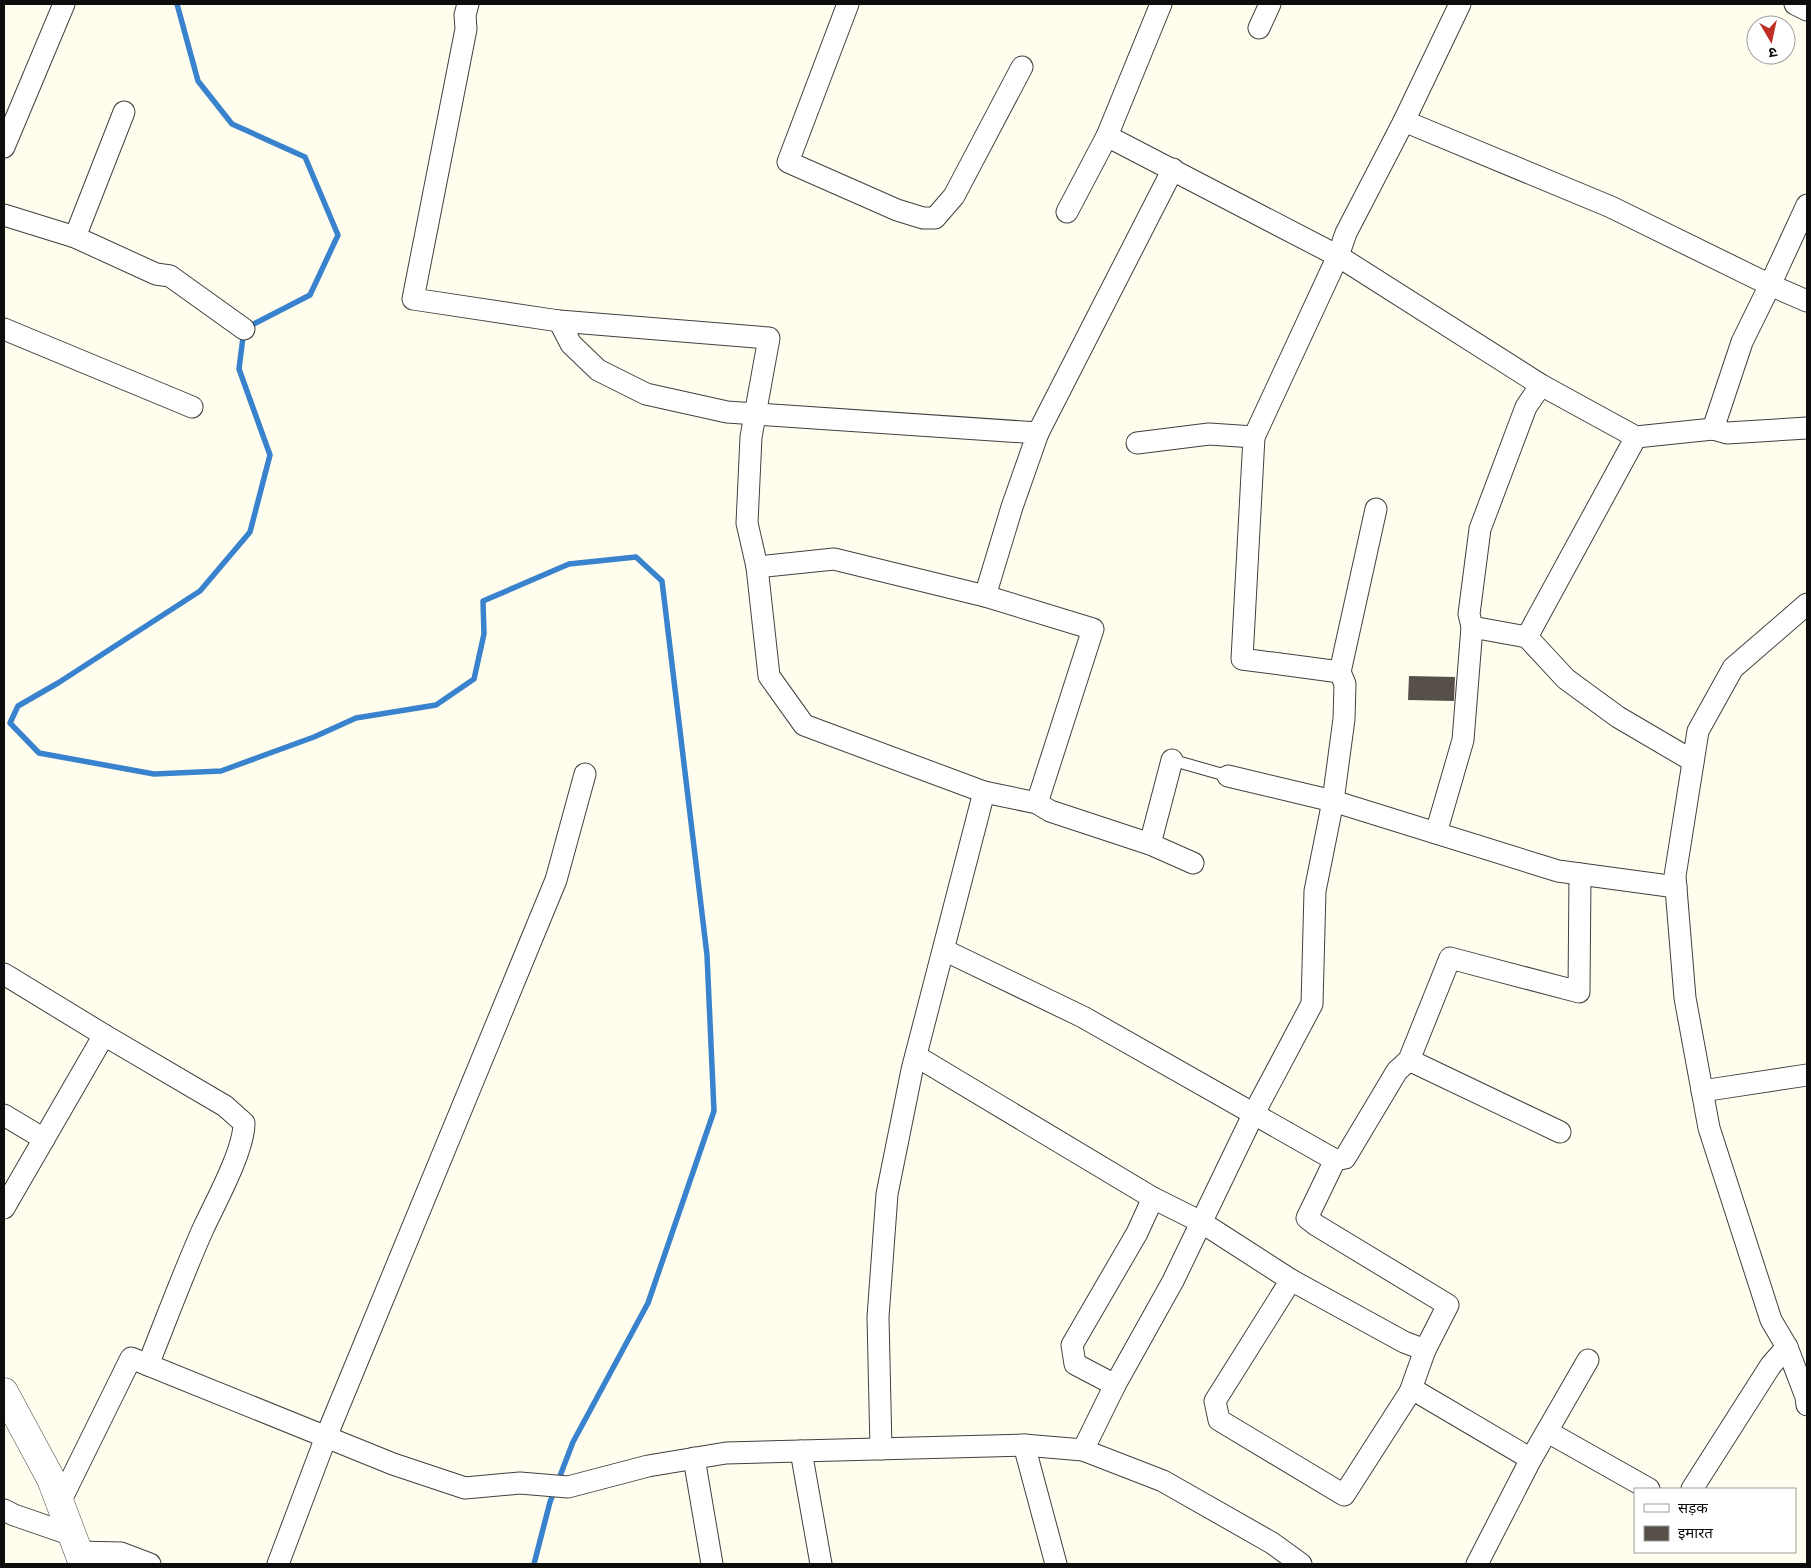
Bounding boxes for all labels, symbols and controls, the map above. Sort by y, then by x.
north arrow [1746,15,1796,65]
text: उ [1767,43,1779,63]
legend [1634,1488,1796,1553]
text: सड़क [1678,1497,1708,1517]
text: इमारत [1678,1522,1713,1542]

